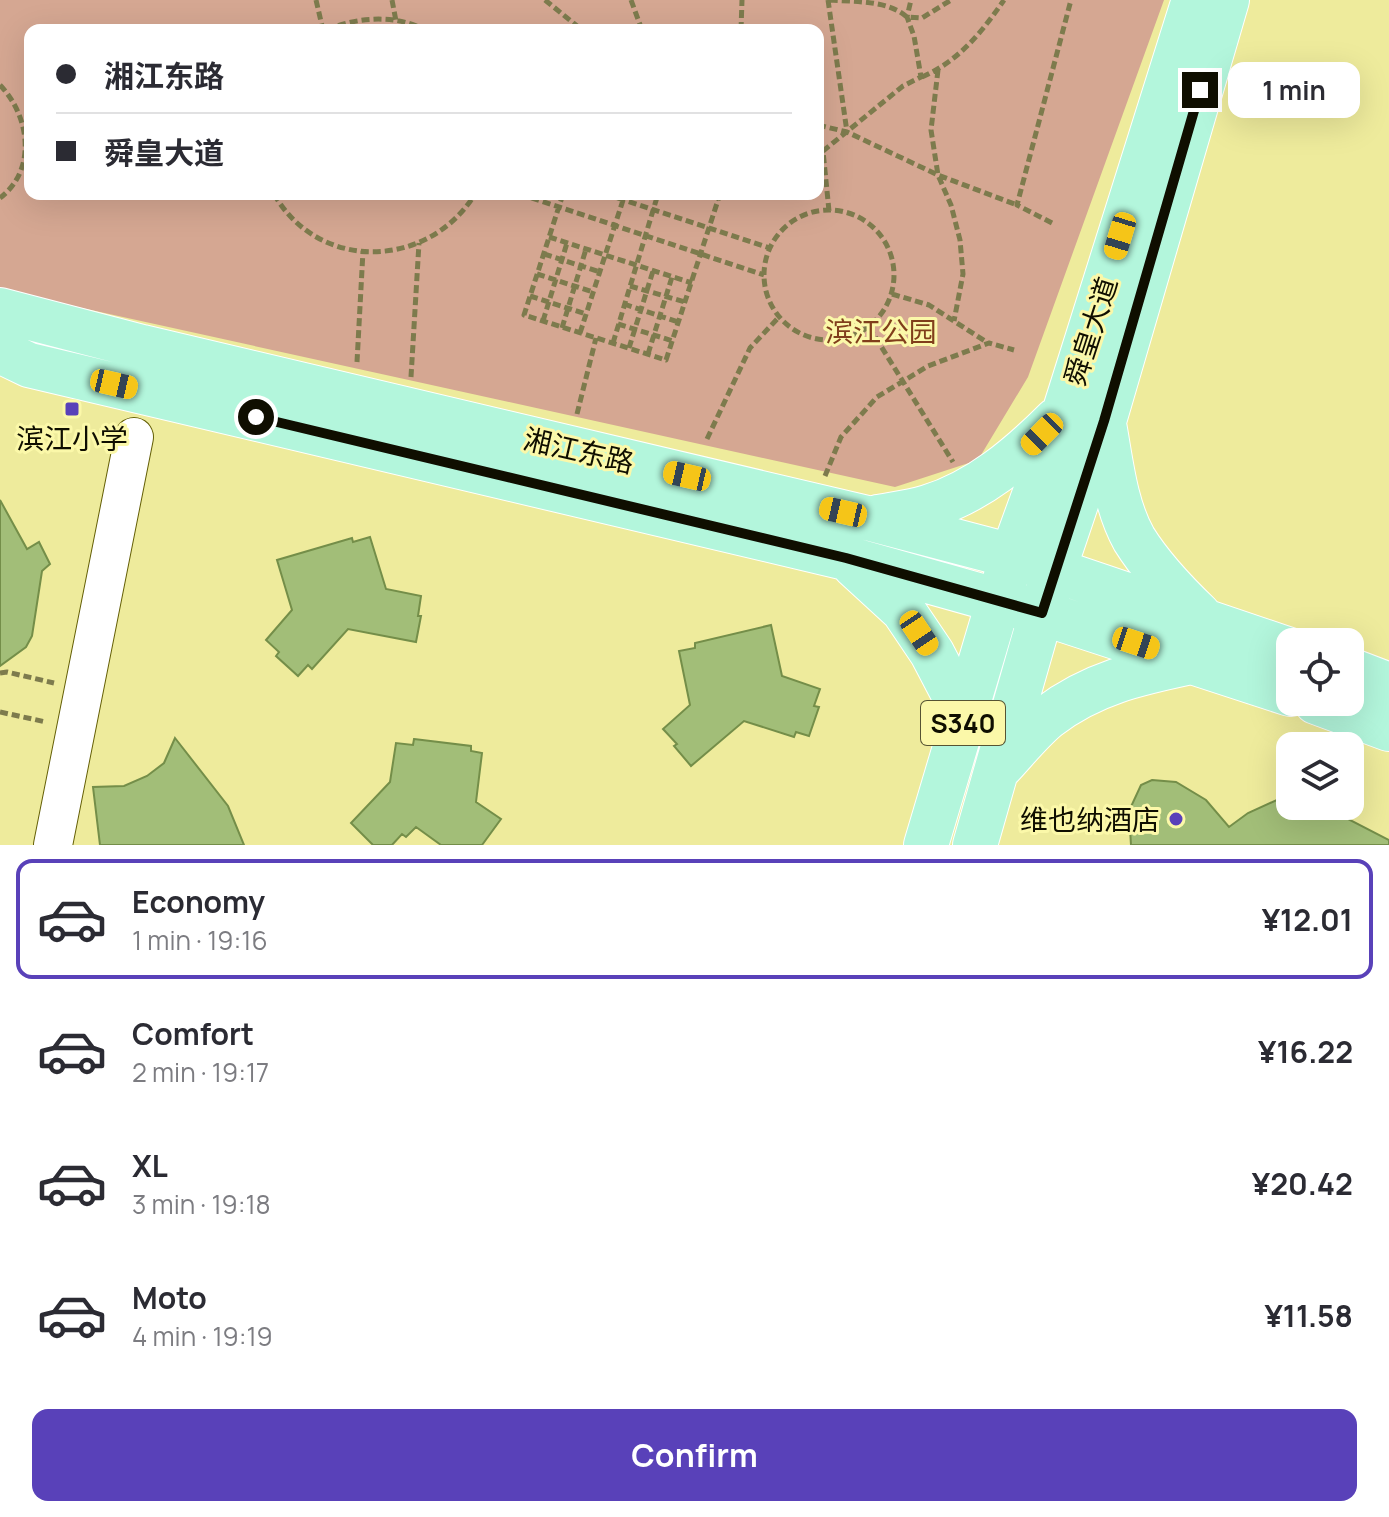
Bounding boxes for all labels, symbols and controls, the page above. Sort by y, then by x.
text: 湘江东路 [104,55,224,96]
callout: 1 min [1228,62,1360,118]
route end [1182,72,1218,108]
text: 1 min [1262,72,1326,108]
text: 舜皇大道 [104,132,224,173]
car [1102,210,1138,262]
street label: 舜皇大道 [1055,272,1125,390]
park label: 滨江公园 [825,312,937,350]
car [88,367,140,401]
route start [238,399,274,435]
marker: 滨江小学 [63,400,81,418]
car [1017,409,1067,459]
place label: 滨江小学 [16,419,128,457]
street label: 湘江东路 [520,419,638,481]
car [661,459,713,493]
car [817,495,869,529]
car [896,606,942,660]
car [1109,624,1163,662]
map controls [1276,628,1364,820]
button: locate [1276,628,1364,716]
road number: S340 [921,701,1005,745]
button: layers [1276,732,1364,820]
place label: 维也纳酒店 [1020,800,1160,838]
marker: 维也纳酒店 [1167,810,1185,828]
text: Economy [132,881,265,922]
icon: car [36,883,108,955]
text: ¥12.01 [1262,899,1353,940]
text: 1 min · 19:16 [132,922,268,958]
text: Comfort [132,1013,254,1054]
icon: car [36,1015,108,1087]
text: ¥16.22 [1258,1031,1353,1072]
text: 2 min · 19:17 [132,1054,269,1090]
text: XL [132,1145,168,1186]
icon: car [36,1147,108,1219]
text: ¥20.42 [1252,1163,1353,1204]
text: 3 min · 19:18 [132,1186,271,1222]
text: Moto [132,1277,207,1318]
icon: car [36,1279,108,1351]
text: ¥11.58 [1265,1295,1353,1336]
text: 4 min · 19:19 [132,1318,273,1354]
button: Confirm [32,1409,1357,1501]

